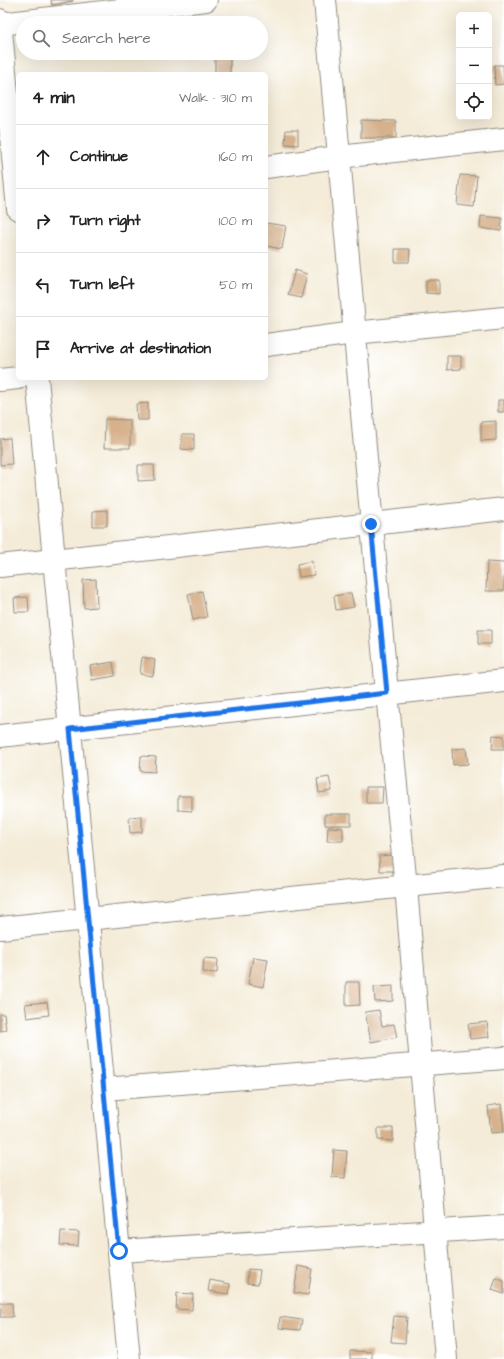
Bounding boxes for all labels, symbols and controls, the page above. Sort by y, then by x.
map controls [456,12,492,120]
button: + [456,12,492,48]
search box [16,16,268,60]
icon: search [30,27,52,49]
text: Search here [62,28,151,49]
button: − [456,48,492,84]
button: locate [456,84,492,120]
text: 4 min [32,86,75,110]
text: Walk · 310 m [179,89,252,107]
icon: ahead [32,146,54,168]
text: Continue [70,146,128,167]
text: 160 m [219,148,252,166]
icon: right [32,210,54,232]
text: Turn right [70,210,141,231]
text: 100 m [219,212,252,230]
icon: left [32,274,54,296]
text: Turn left [70,274,134,295]
text: 50 m [219,276,252,294]
icon: arrive [32,338,54,360]
text: Arrive at destination [70,338,211,359]
route end [362,515,380,533]
route start [110,1242,128,1260]

